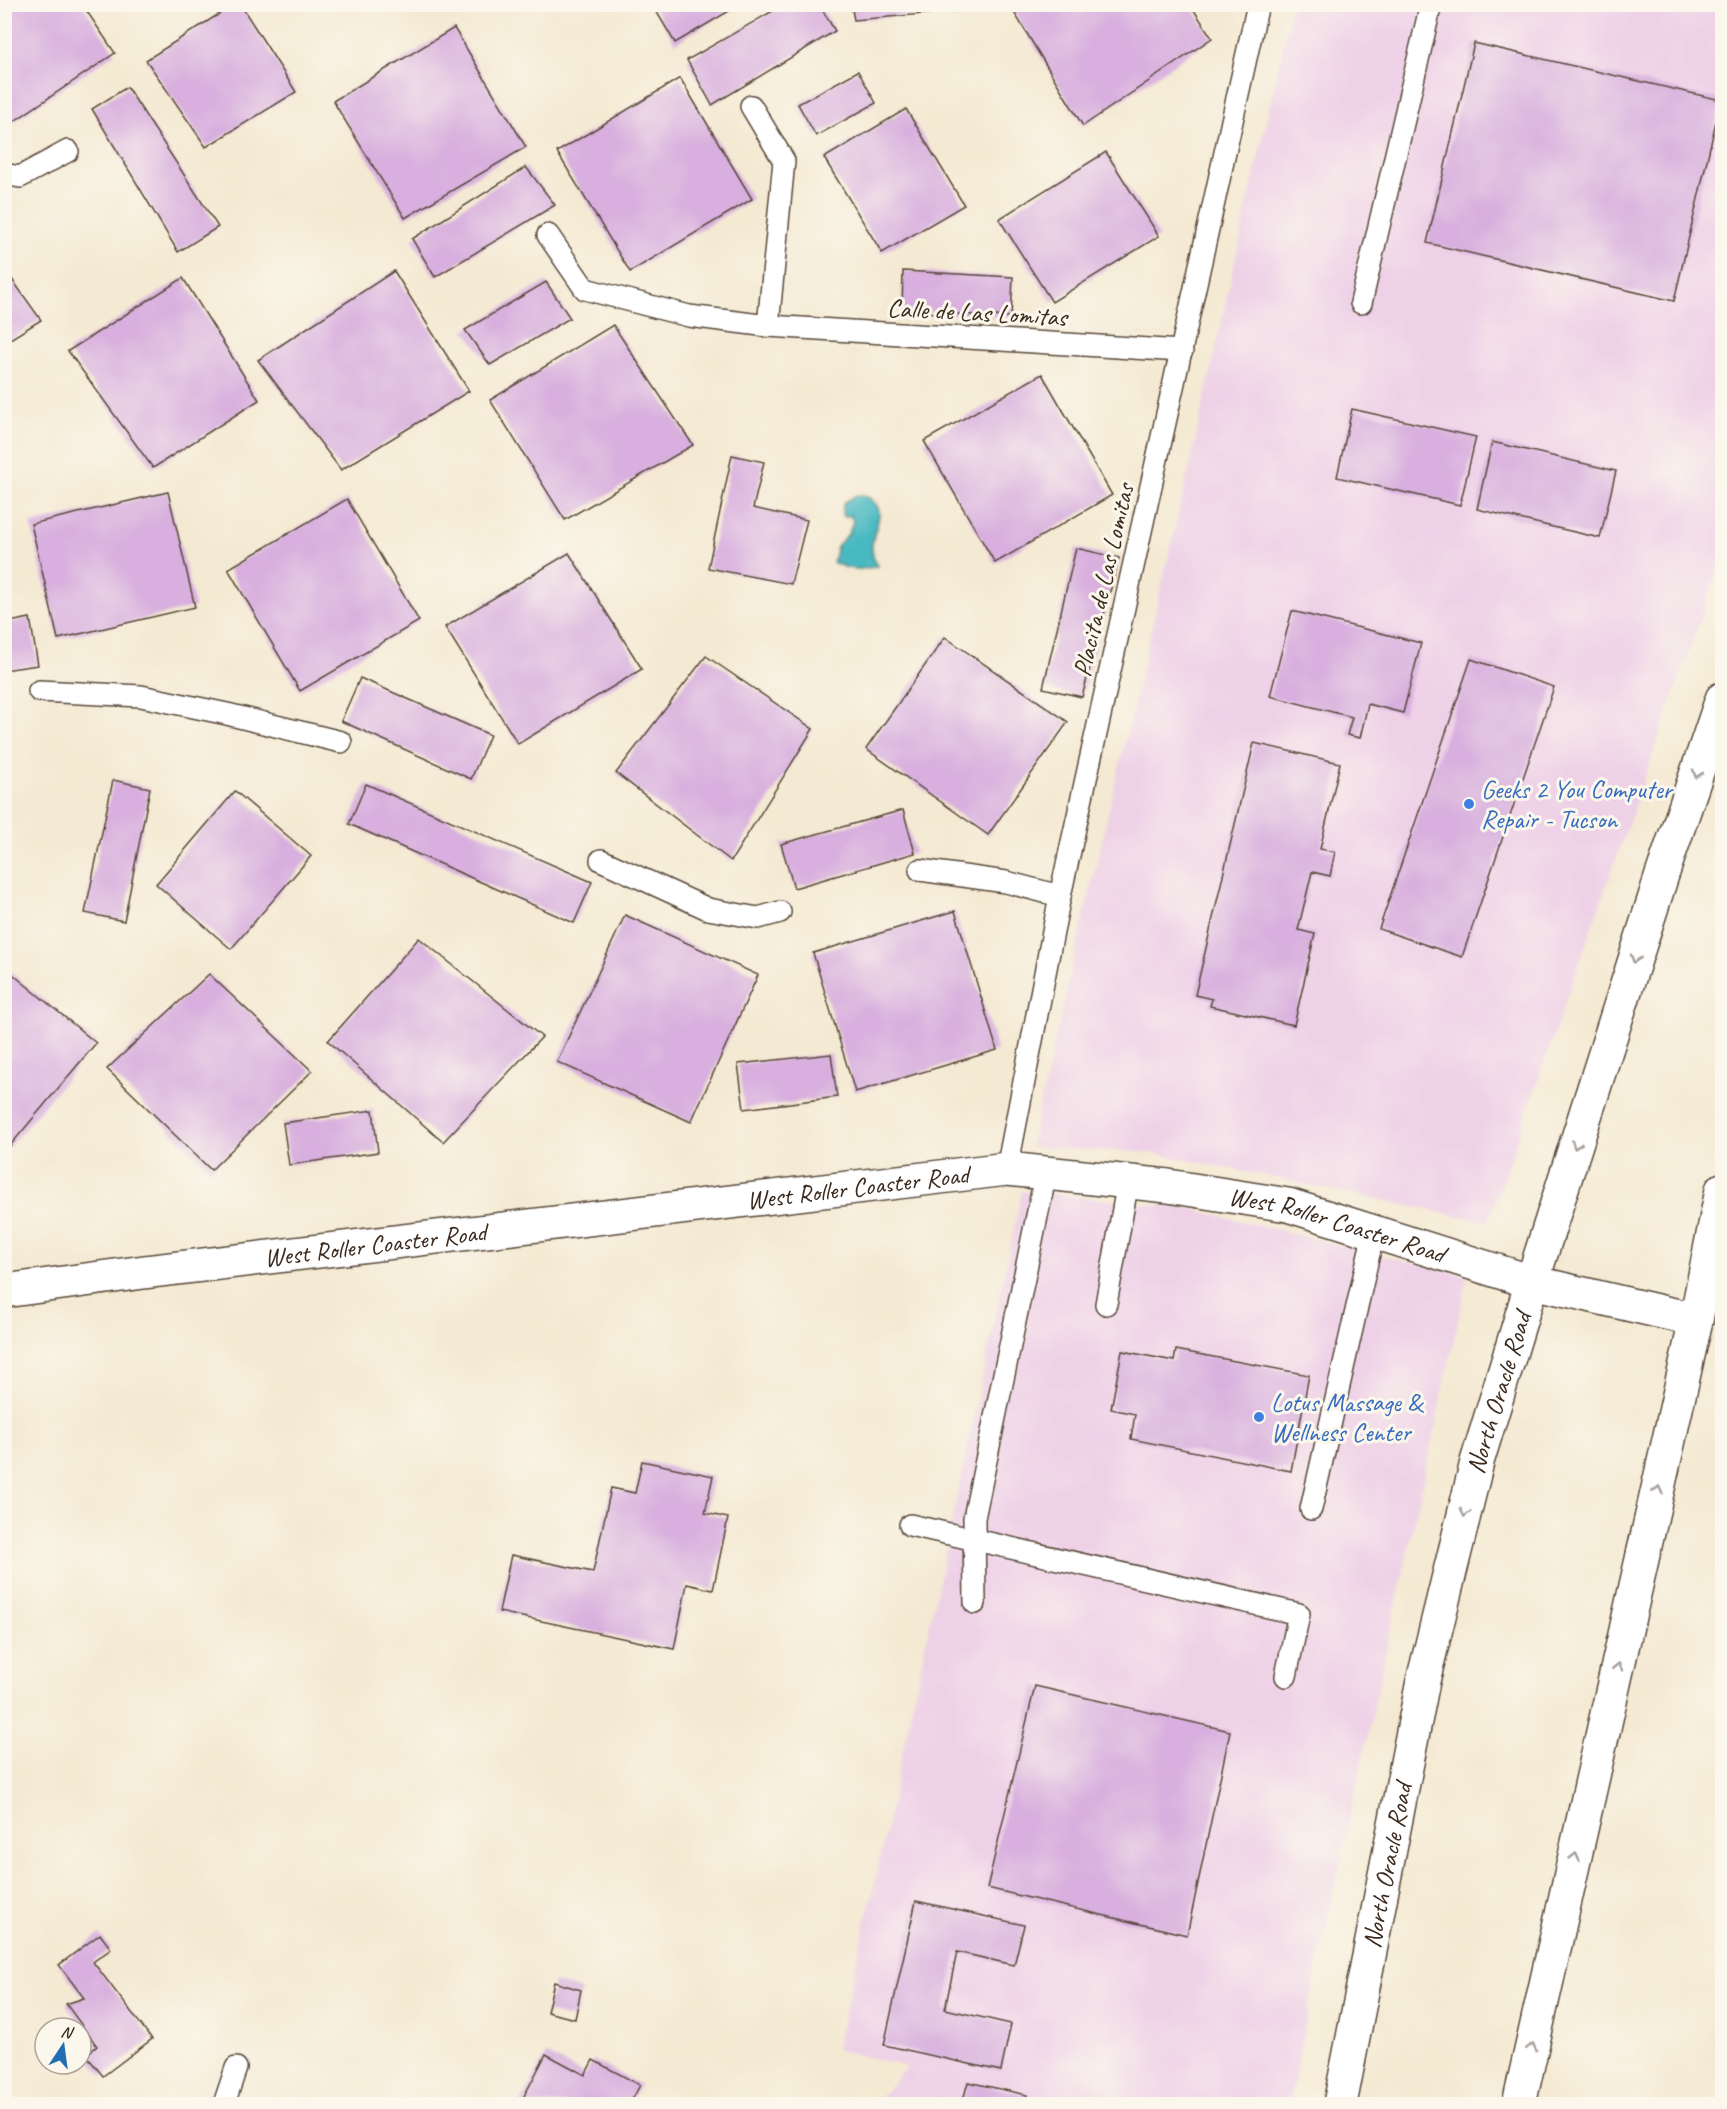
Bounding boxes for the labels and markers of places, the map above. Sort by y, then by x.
place label: Geeks 2 You Computer Repair - Tucson [1481,773,1675,836]
marker: Geeks 2 You Computer Repair - Tucson [1462,797,1476,811]
place label: Lotus Massage & Wellness Center [1271,1386,1425,1449]
marker: Lotus Massage & Wellness Center [1252,1410,1266,1424]

